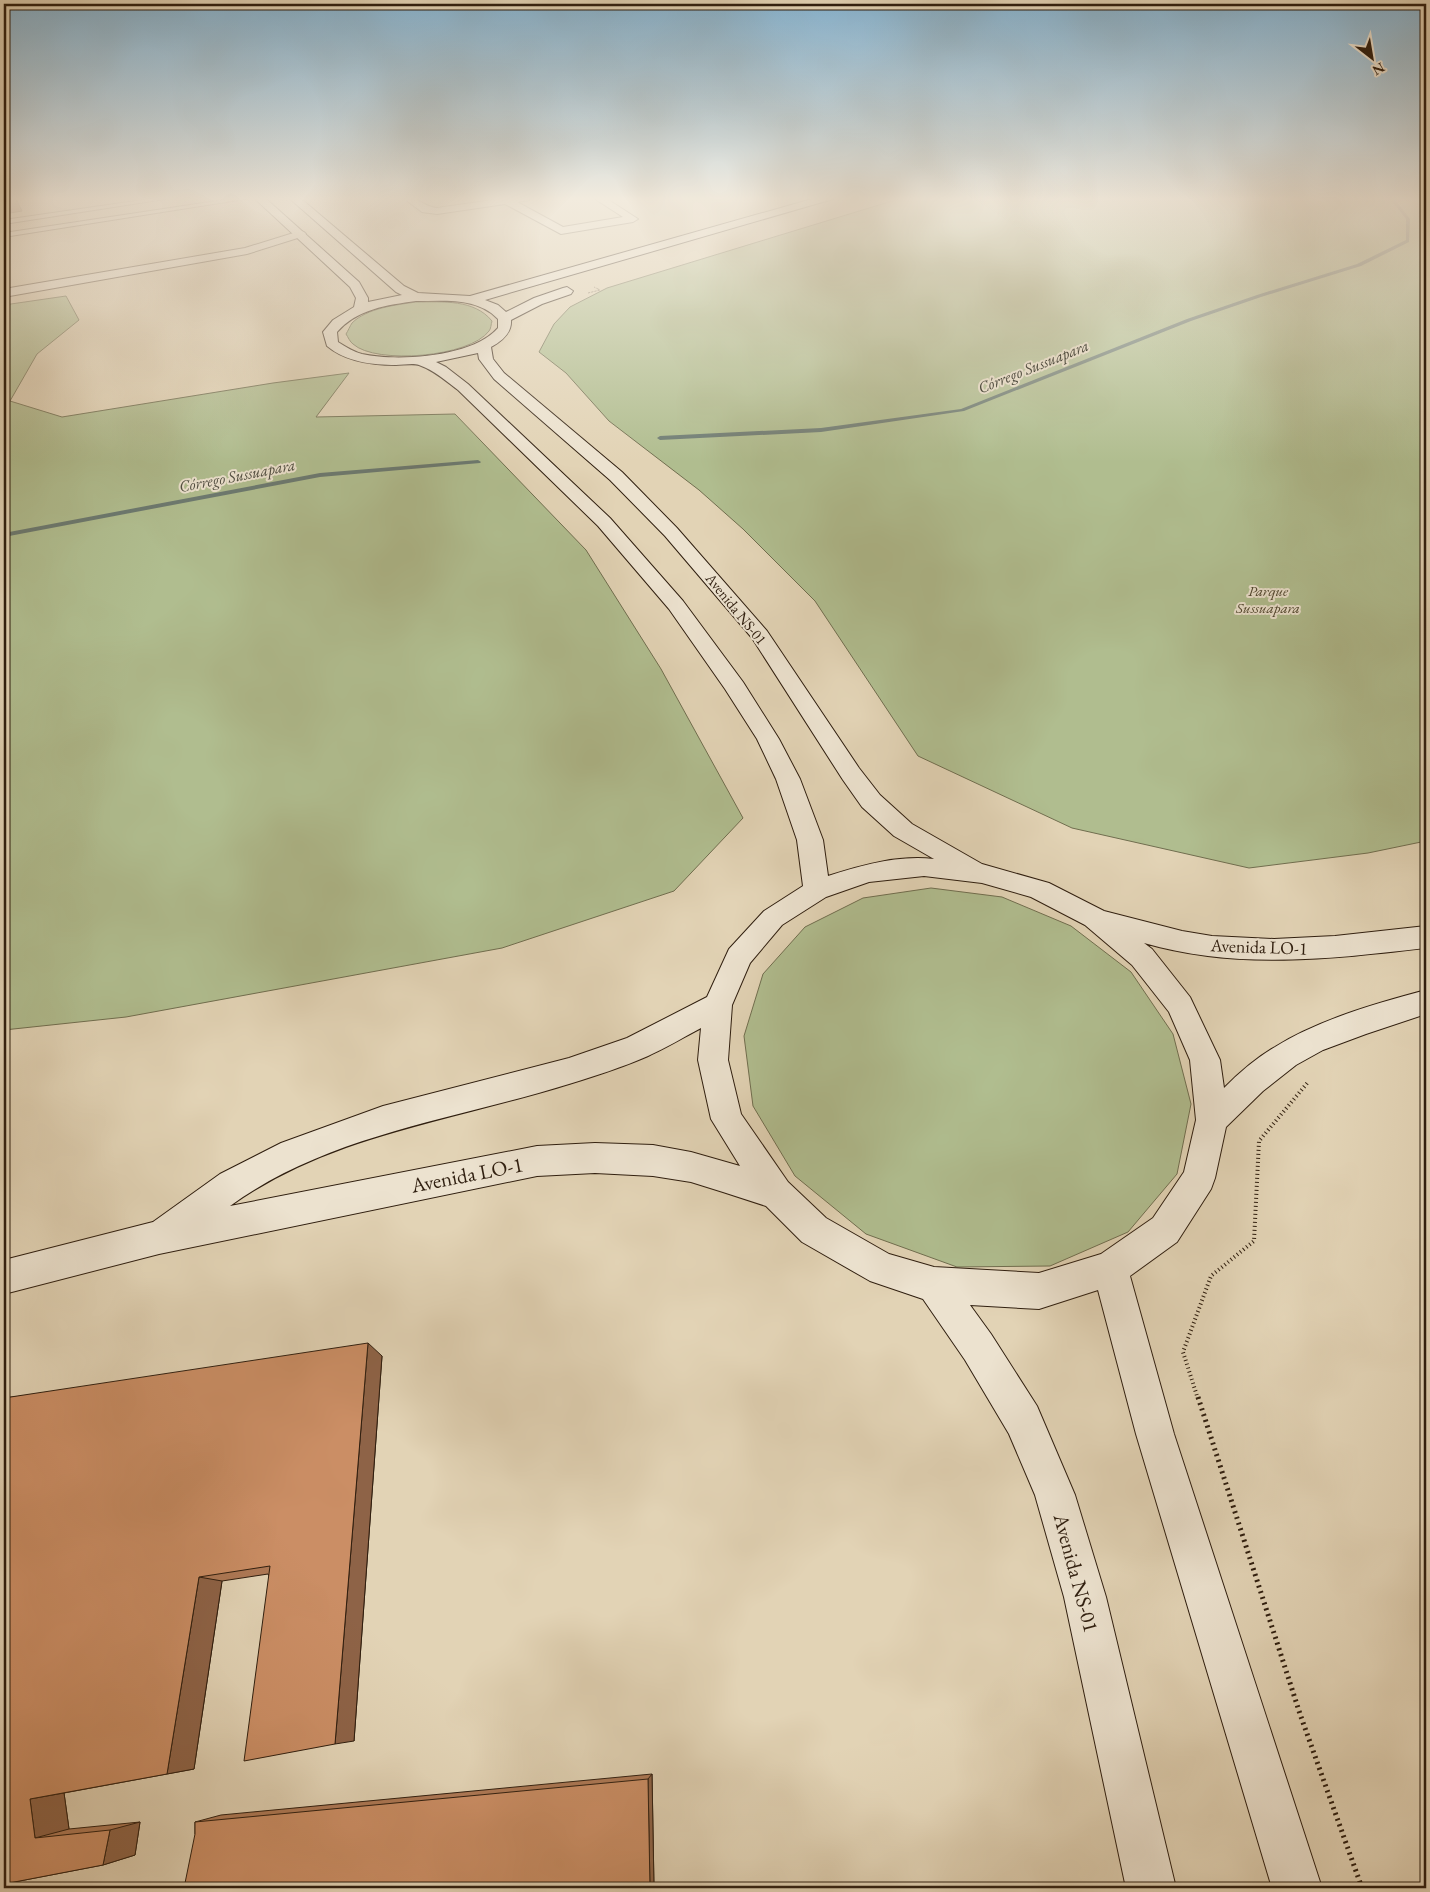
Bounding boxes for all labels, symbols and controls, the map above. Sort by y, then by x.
north arrow [1348,32,1398,82]
text: N [1369,59,1388,80]
water label: Córrego Sussuapara [975,335,1092,398]
water label: Córrego Sussuapara [177,454,297,497]
street label: Avenida NS-01 [701,568,771,648]
park label: Parque Sussuapara [1235,581,1300,617]
street label: Avenida LO-1 [1209,933,1308,960]
street label: Avenida LO-1 [408,1150,525,1199]
street label: Avenida NS-01 [1047,1510,1105,1635]

